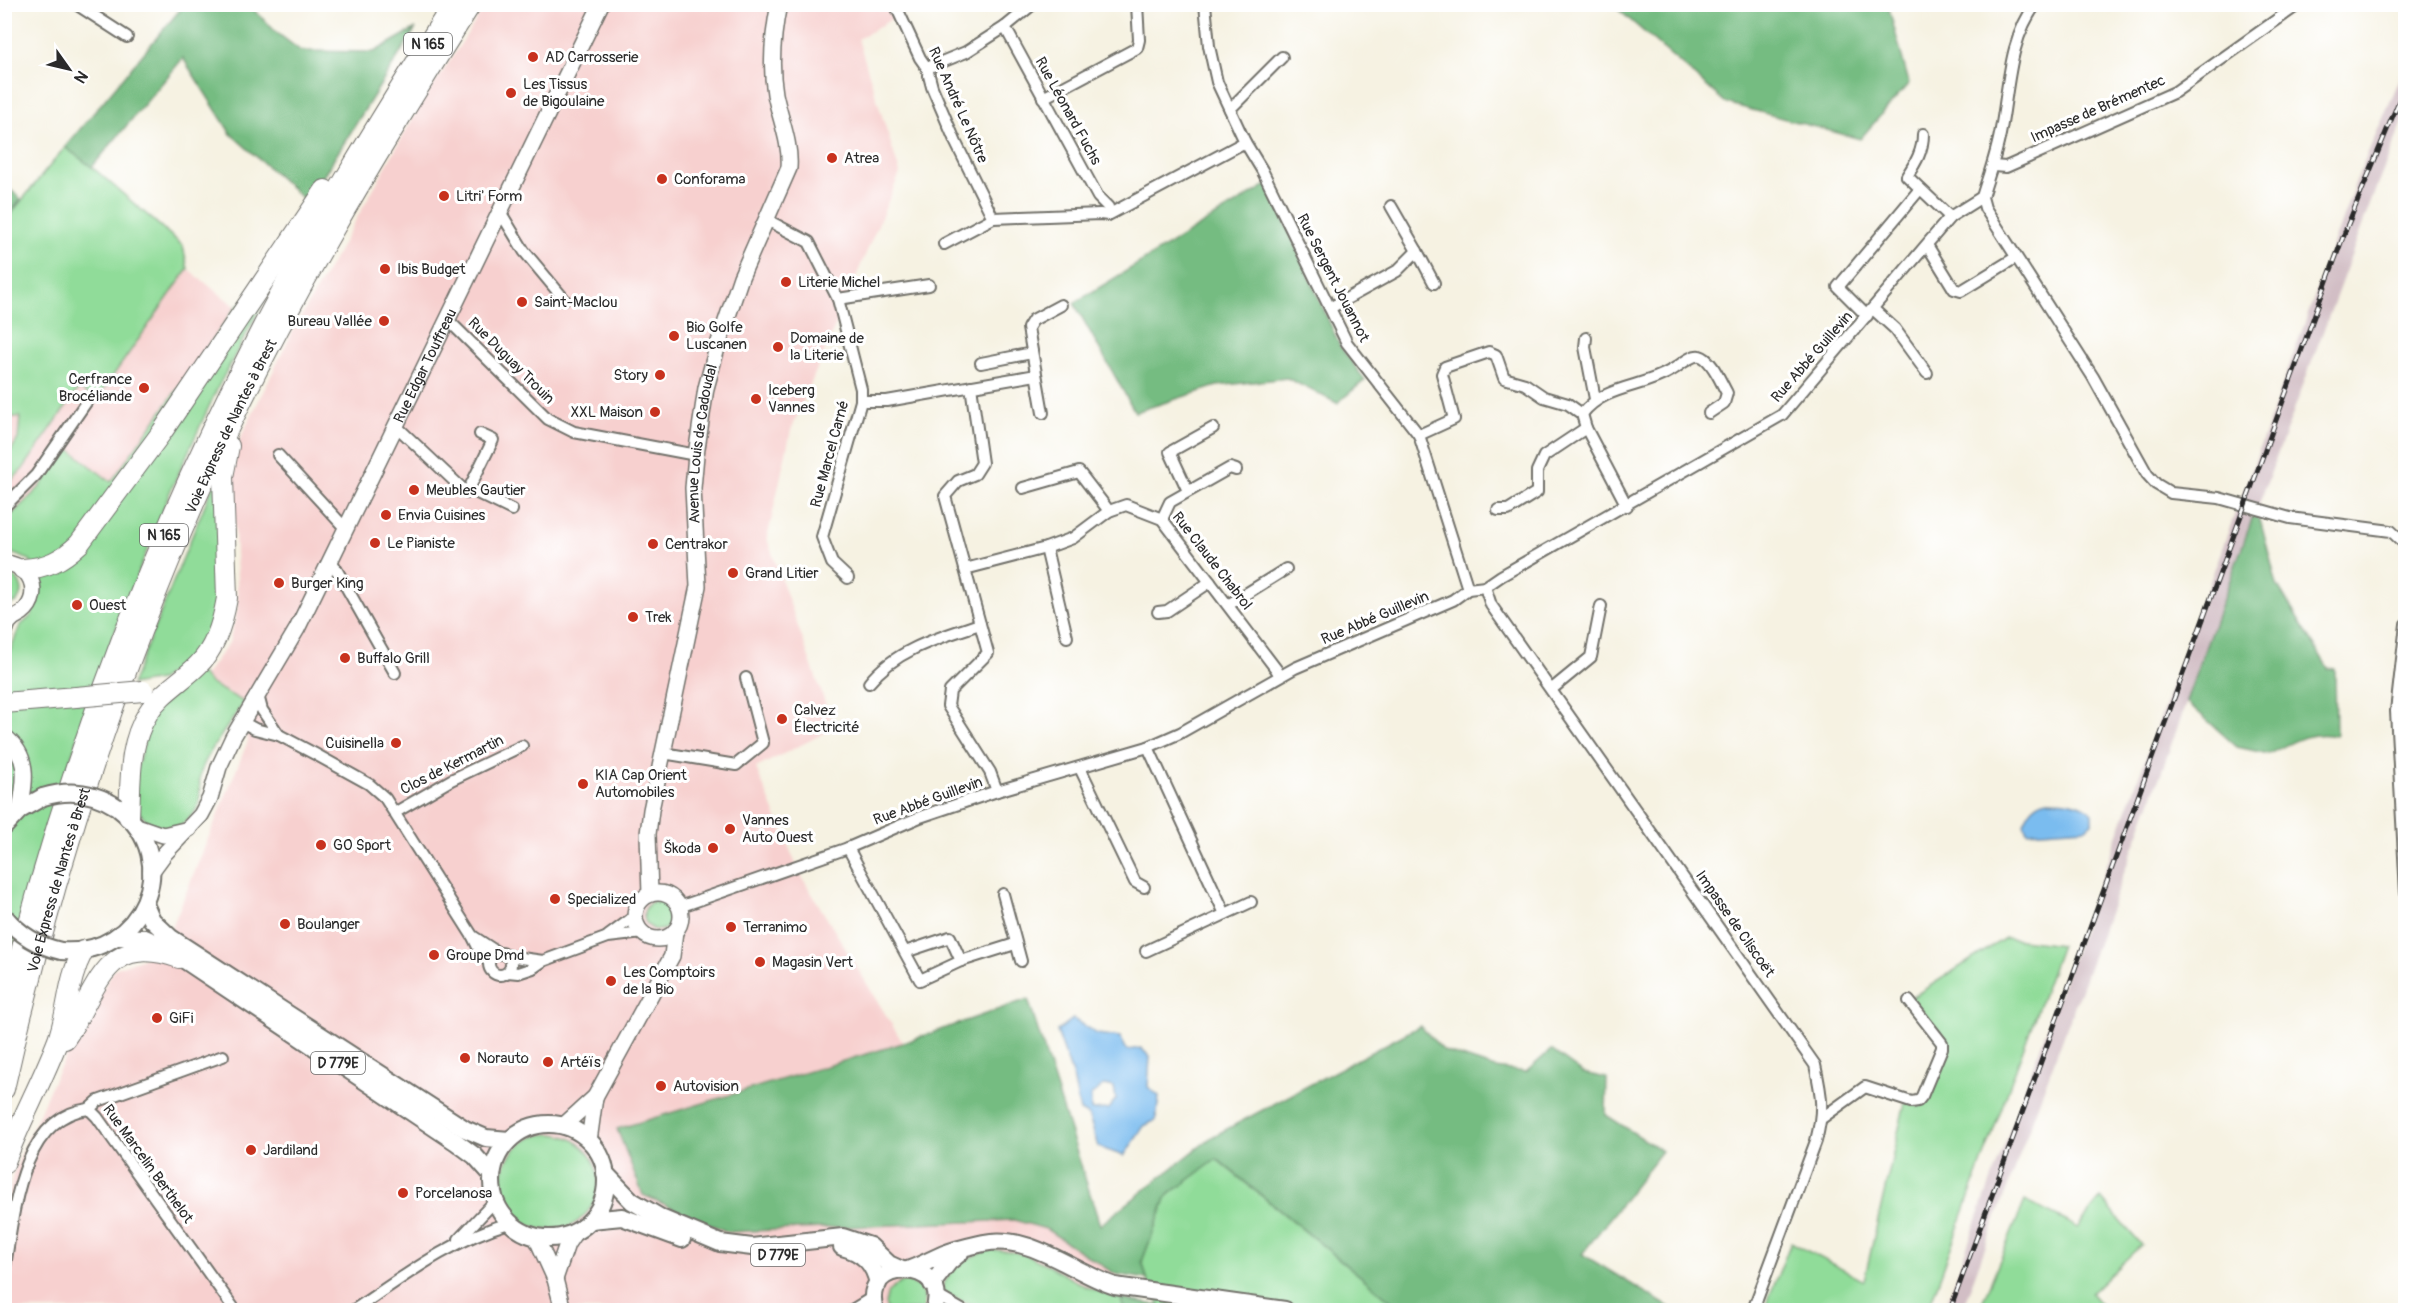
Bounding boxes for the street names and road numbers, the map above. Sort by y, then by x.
road number: N 165 [404,33,452,55]
street label: Rue André Le Nôtre [924,44,992,167]
street label: Rue Léonard Fuchs [1031,54,1106,168]
street label: Impasse de Brémentec [2028,71,2169,147]
street label: Rue Sergent Jouannot [1292,211,1374,346]
street label: Rue Edgar Touffreau [389,305,461,426]
street label: Rue Abbé Guillevin [1767,307,1857,407]
street label: Rue Duguay Trouin [464,314,558,408]
street label: Voie Express de Nantes à Brest [181,335,282,517]
street label: Avenue Louis de Cadoudal [683,362,722,524]
street label: Rue Marcel Carné [807,398,853,510]
street label: Rue Claude Chabrol [1168,508,1256,614]
road number: N 165 [140,524,188,546]
street label: Rue Abbé Guillevin [1318,587,1432,649]
street label: Clos de Kermartin [397,731,507,799]
street label: Rue Abbé Guillevin [871,772,985,830]
street label: Voie Express de Nantes à Brest [23,784,95,975]
street label: Impasse de Cliscoët [1691,867,1779,982]
road number: D 779E [311,1052,365,1074]
street label: Rue Marcelin Berthelot [99,1101,198,1228]
road number: D 779E [751,1244,805,1266]

